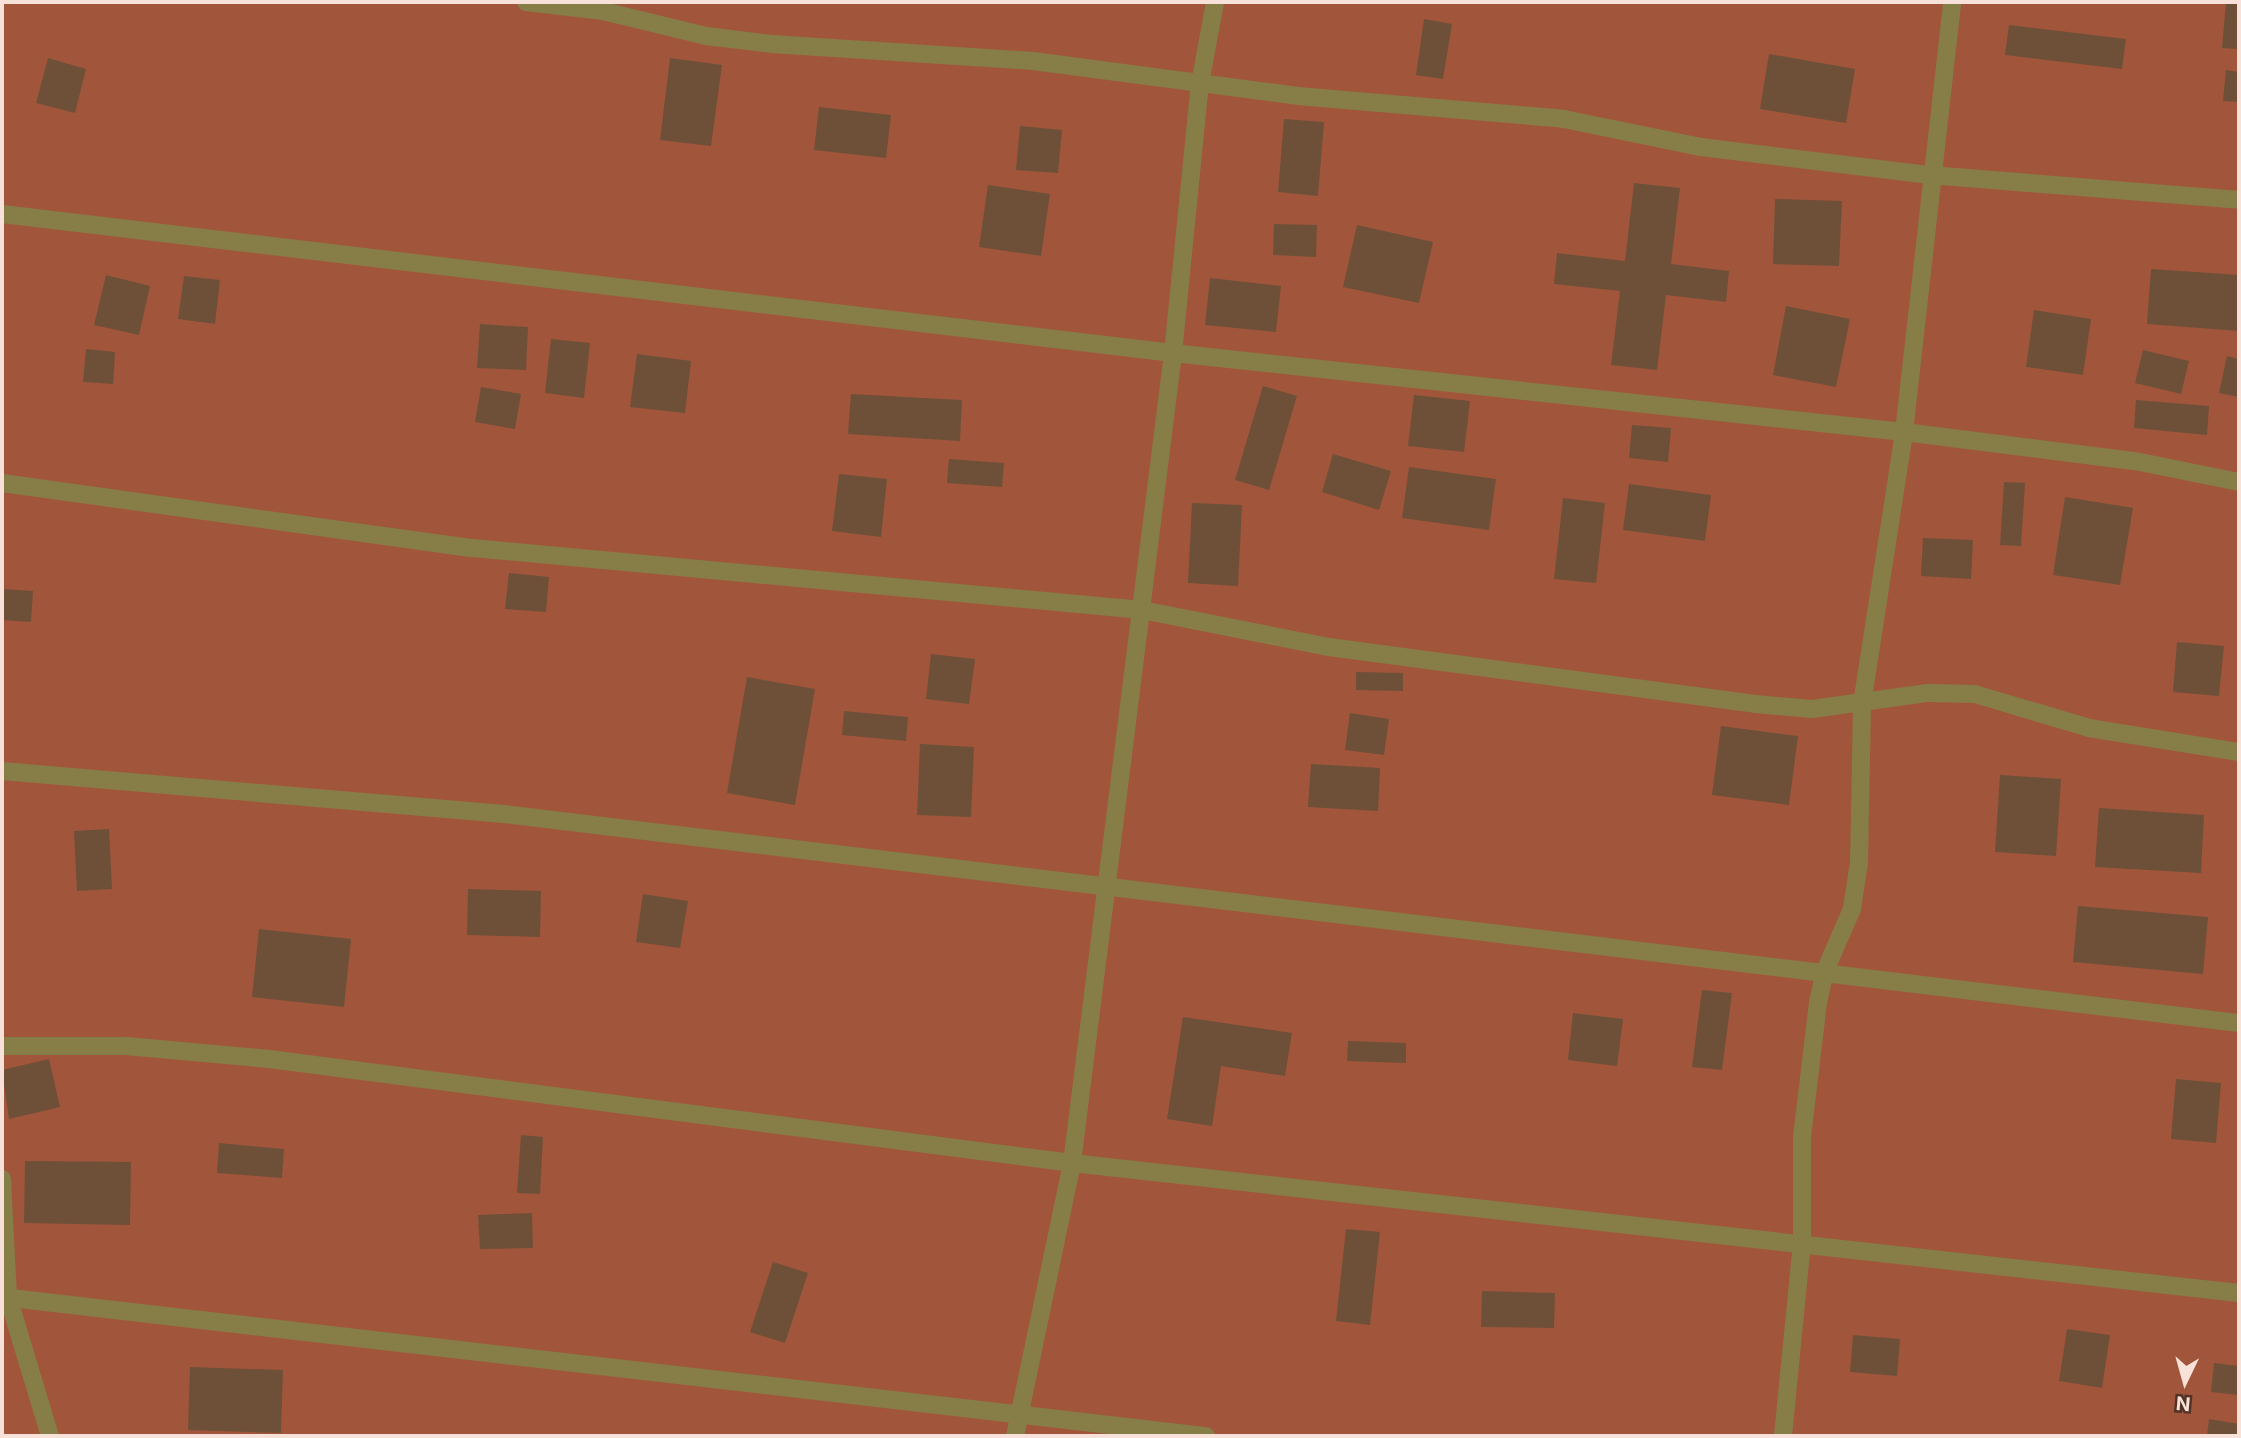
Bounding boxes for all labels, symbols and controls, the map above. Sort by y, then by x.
north arrow [2150,1347,2220,1417]
text: N [2175,1391,2191,1416]

